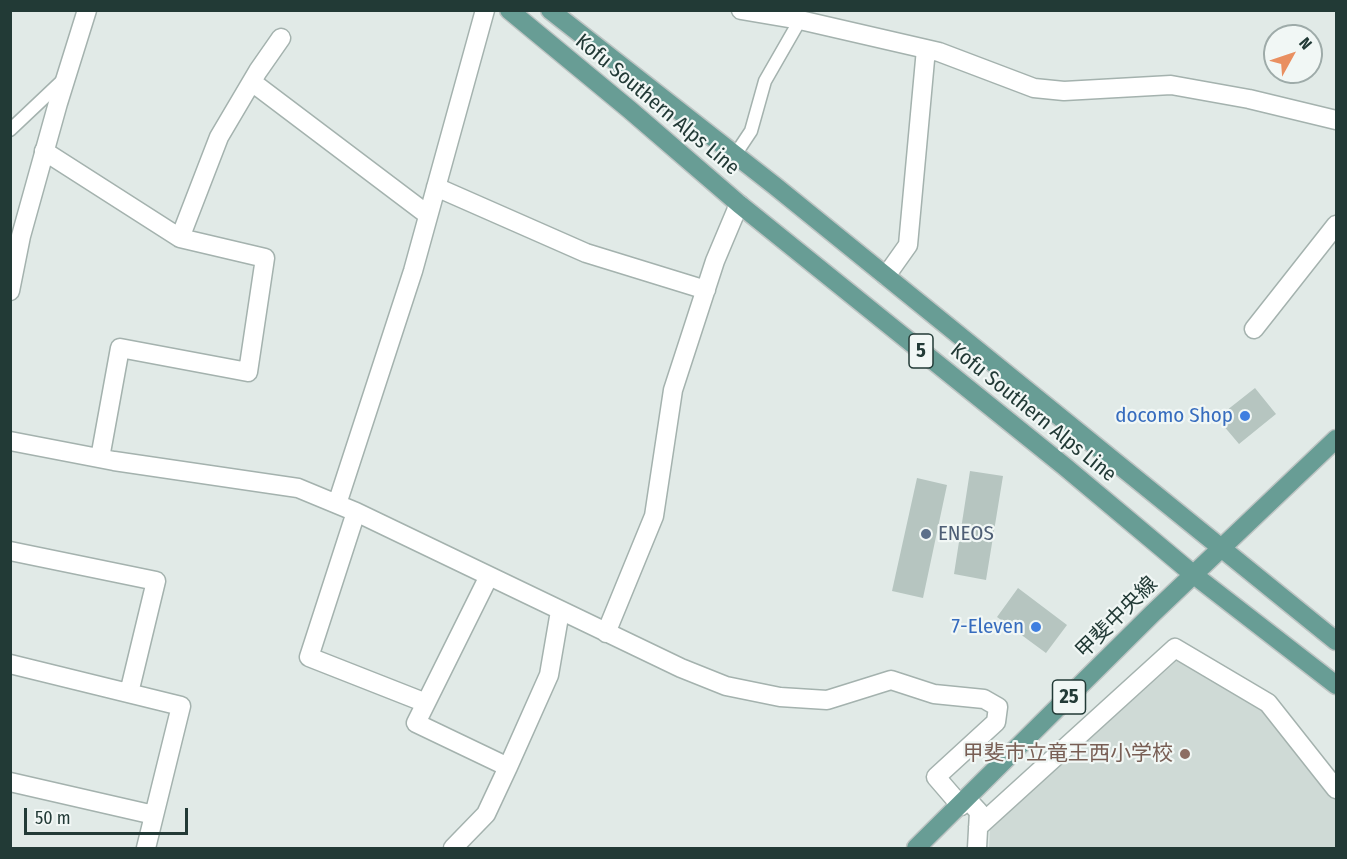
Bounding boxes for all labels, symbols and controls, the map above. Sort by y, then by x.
north arrow [1263,24,1323,84]
street label: Kofu Southern Alps Line [570,29,744,181]
text: N [1295,34,1316,53]
road number: 5 [909,334,933,368]
street label: Kofu Southern Alps Line [945,338,1121,488]
place label: docomo Shop [1115,403,1233,429]
marker: docomo Shop [1238,409,1252,423]
place label: ENEOS [938,521,994,547]
marker: ENEOS [919,527,933,541]
street label: 甲斐中央線 [1071,572,1163,664]
place label: 7-Eleven [952,614,1024,640]
marker: 7-Eleven [1029,620,1043,634]
road number: 25 [1052,680,1086,714]
place label: 甲斐市立竜王西小学校 [963,741,1173,767]
marker: 甲斐市立竜王西小学校 [1178,747,1192,761]
scale bar [27,796,190,834]
text: 50 m [35,807,71,829]

